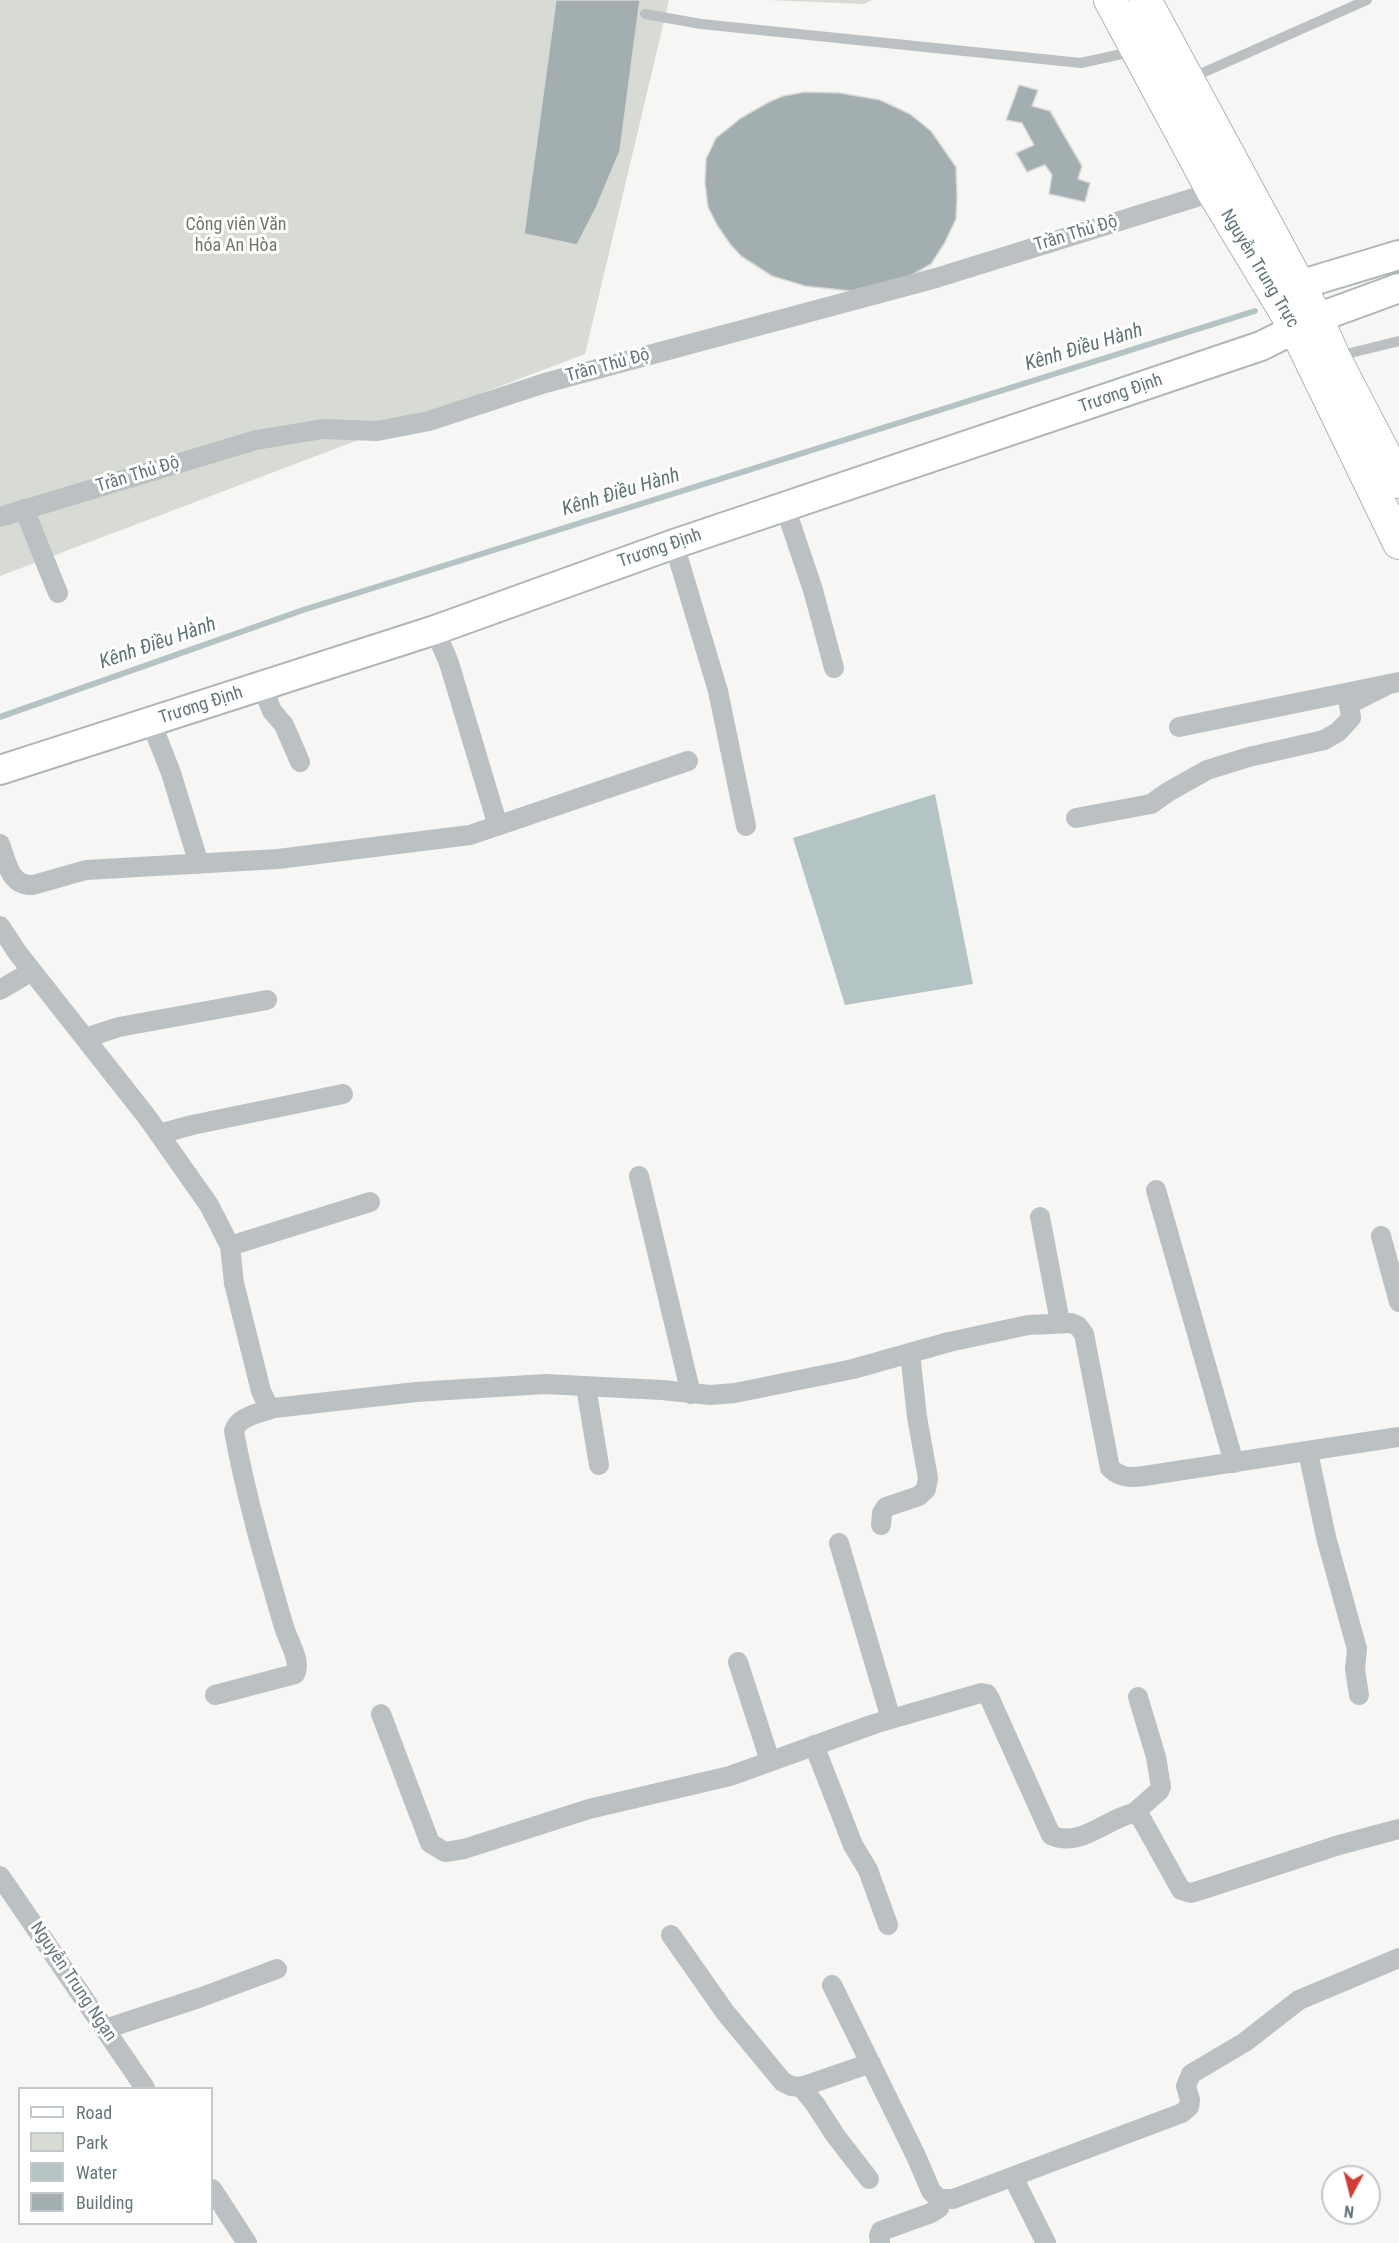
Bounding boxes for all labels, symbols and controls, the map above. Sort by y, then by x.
street label: Nguyễn Trung Trực [1215,206,1303,332]
street label: Trần Thủ Độ [1032,211,1120,257]
park label: Công viên Văn hóa An Hòa [185,214,287,256]
water label: Kênh Điều Hành [1022,319,1146,377]
street label: Trần Thủ Độ [564,344,652,388]
street label: Trương Định [1076,370,1166,418]
street label: Trần Thủ Độ [94,452,182,498]
water label: Kênh Điều Hành [559,464,683,522]
street label: Trương Định [615,525,705,573]
water label: Kênh Điều Hành [97,613,219,675]
street label: Trương Định [156,682,246,730]
street label: Nguyễn Trung Ngạn [25,1918,121,2046]
legend [18,2087,213,2225]
text: Road [76,2102,112,2123]
text: Park [76,2132,108,2153]
text: Water [76,2162,117,2183]
north arrow [1321,2165,1381,2225]
text: Building [76,2192,133,2213]
text: N [1343,2201,1355,2221]

